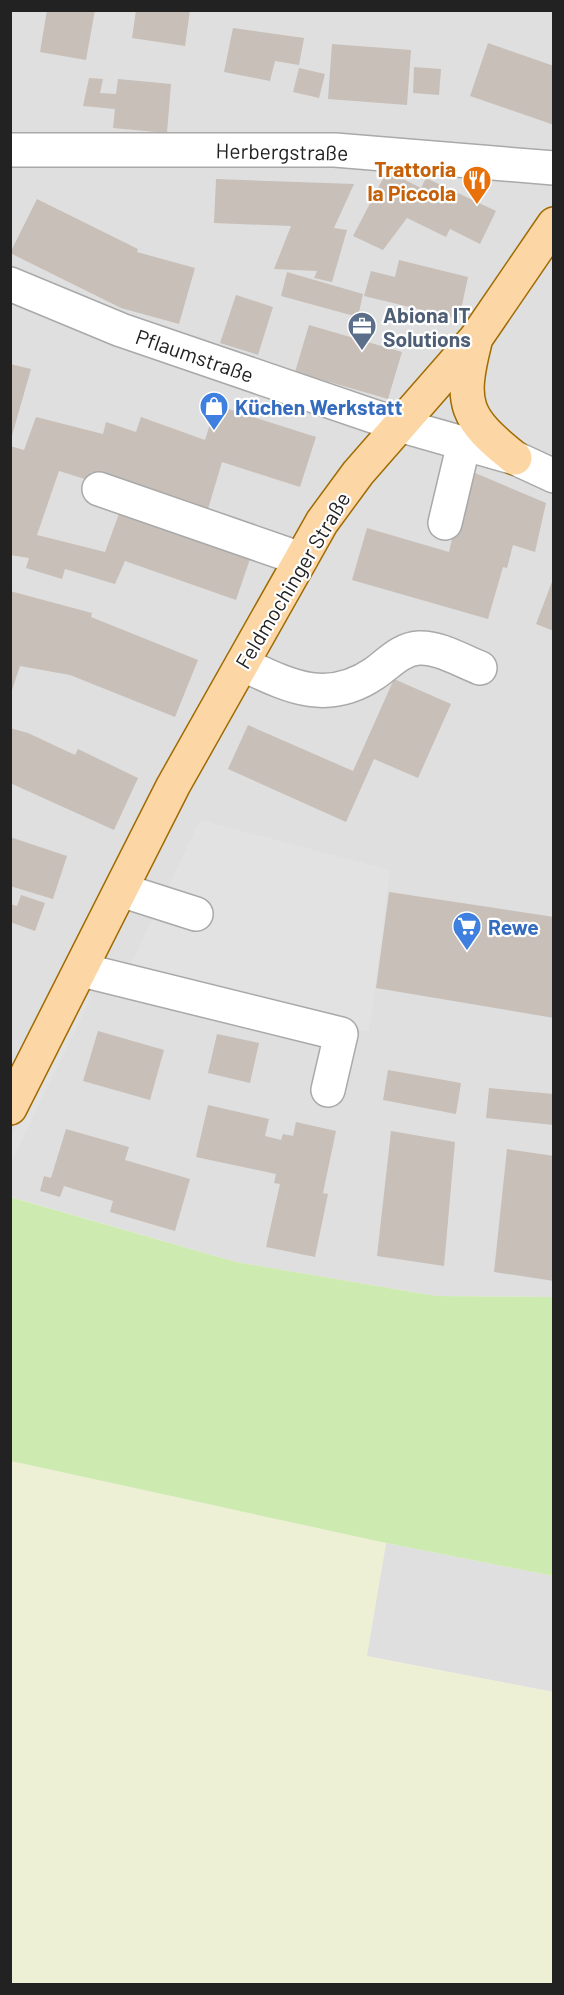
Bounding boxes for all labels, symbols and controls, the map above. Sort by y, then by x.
street label: Herbergstraße [216,137,348,165]
place label: Trattoria la Piccola [367,156,456,205]
restaurant icon: Trattoria la Piccola [461,164,493,206]
place label: Abiona IT Solutions [383,302,471,351]
office icon: Abiona IT Solutions [346,310,378,352]
street label: Pflaumstraße [133,323,257,387]
shop icon: Küchen Werkstatt [198,390,230,432]
place label: Küchen Werkstatt [235,394,402,419]
street label: Feldmochinger Straße [229,487,355,673]
supermarket icon: Rewe [451,910,483,952]
place label: Rewe [488,914,539,939]

